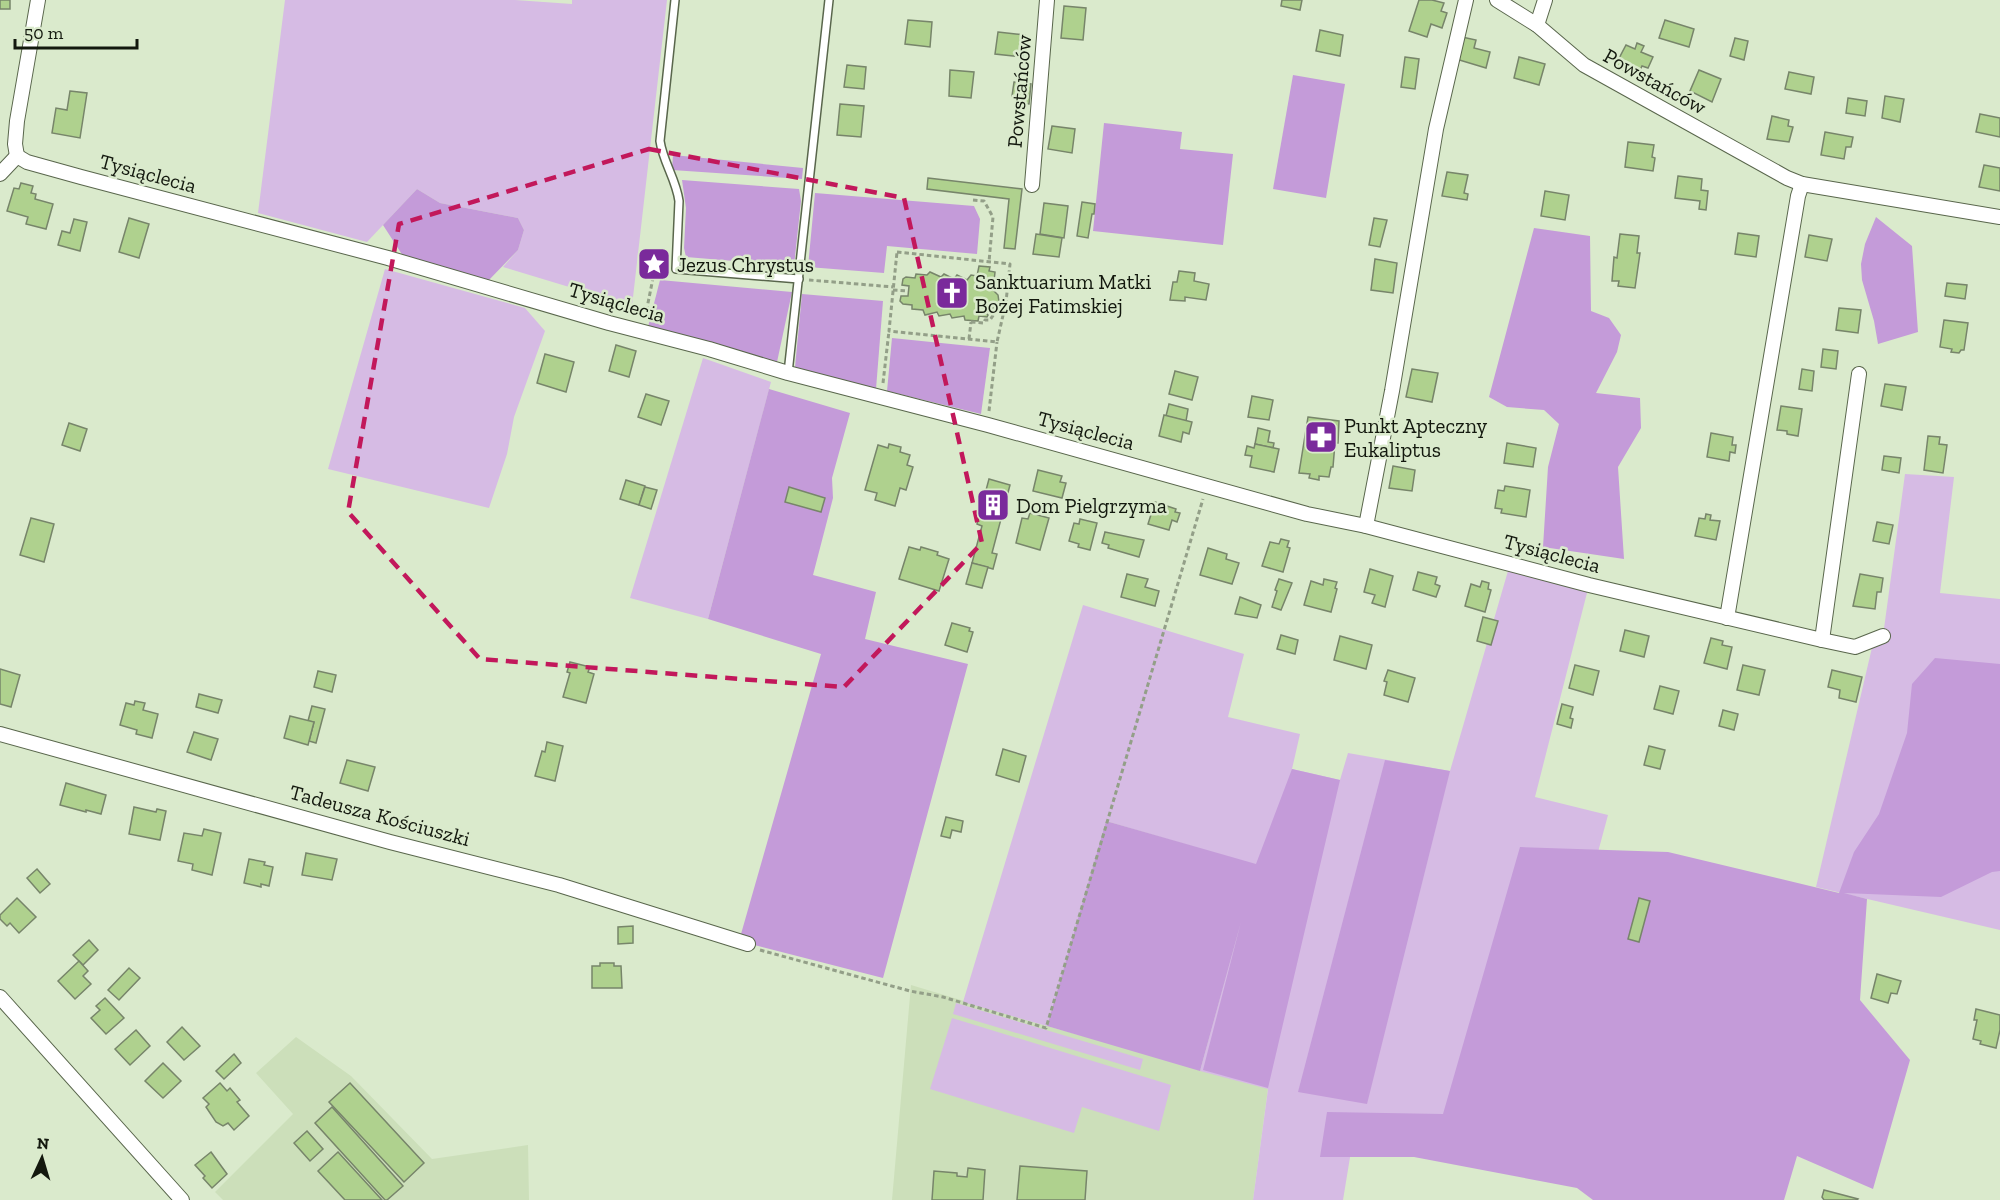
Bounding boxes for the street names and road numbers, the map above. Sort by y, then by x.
street label: Powstańców [1002,33,1036,149]
street label: Powstańców [1599,43,1711,119]
street label: Tysiąclecia [97,148,199,198]
street label: Tysiąclecia [566,276,668,328]
street label: Tysiąclecia [1035,405,1137,455]
street label: Tysiąclecia [1501,528,1603,578]
street label: Tadeusza Kościuszki [287,779,473,851]

